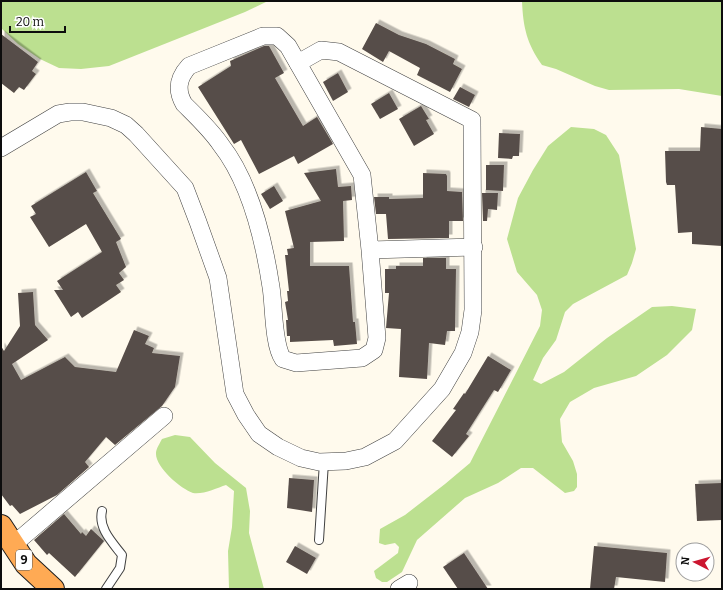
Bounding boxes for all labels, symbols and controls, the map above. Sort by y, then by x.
scale bar [10,8,65,34]
text: 20 m [16,15,45,29]
north arrow [675,542,715,582]
road number: 9 [16,550,32,570]
text: N [679,556,693,566]

